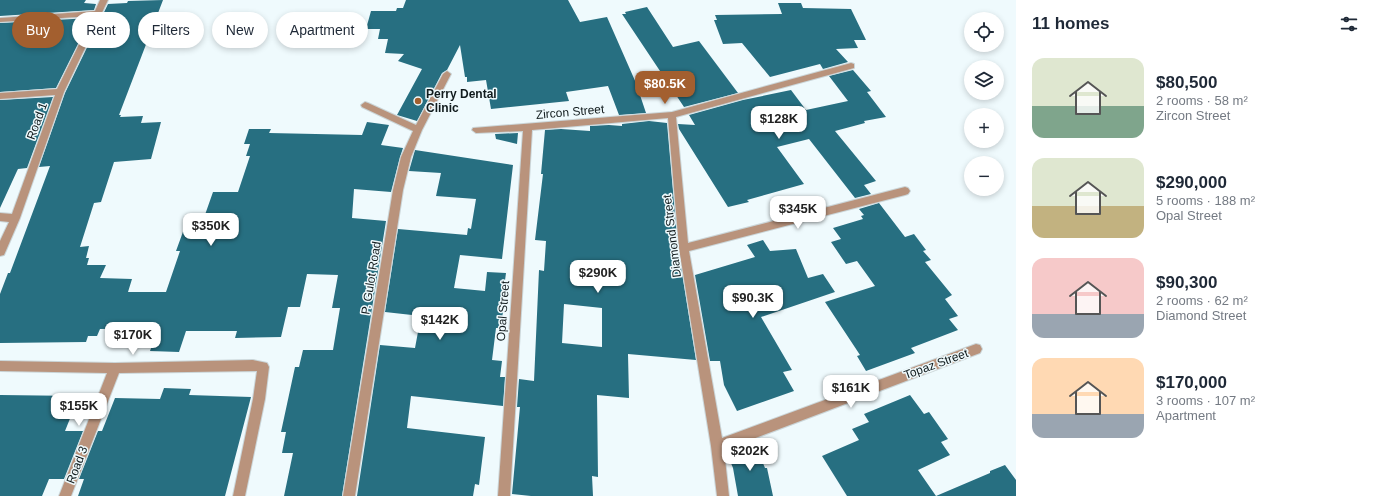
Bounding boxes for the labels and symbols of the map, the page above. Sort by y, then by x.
pin: $80.5K [632,71,698,105]
place label: Perry Dental Clinic [426,87,497,115]
marker: Perry Dental Clinic [413,96,423,106]
street label: Road 1 [24,100,50,142]
street label: Zircon Street [535,102,605,122]
pin: $128K [751,106,807,140]
street label: Diamond Street [660,193,684,278]
pin: $345K [770,196,826,230]
pin: $350K [183,213,239,247]
street label: P. Gulot Road [358,240,384,316]
pin: $290K [570,260,626,294]
street label: Opal Street [494,280,512,342]
pin: $90.3K [720,285,786,319]
pin: $142K [412,307,468,341]
pin: $170K [105,322,161,356]
street label: Topaz Street [902,346,971,382]
pin: $161K [823,375,879,409]
pin: $155K [51,393,107,427]
pin: $202K [722,438,778,472]
street label: Road 3 [64,444,91,486]

